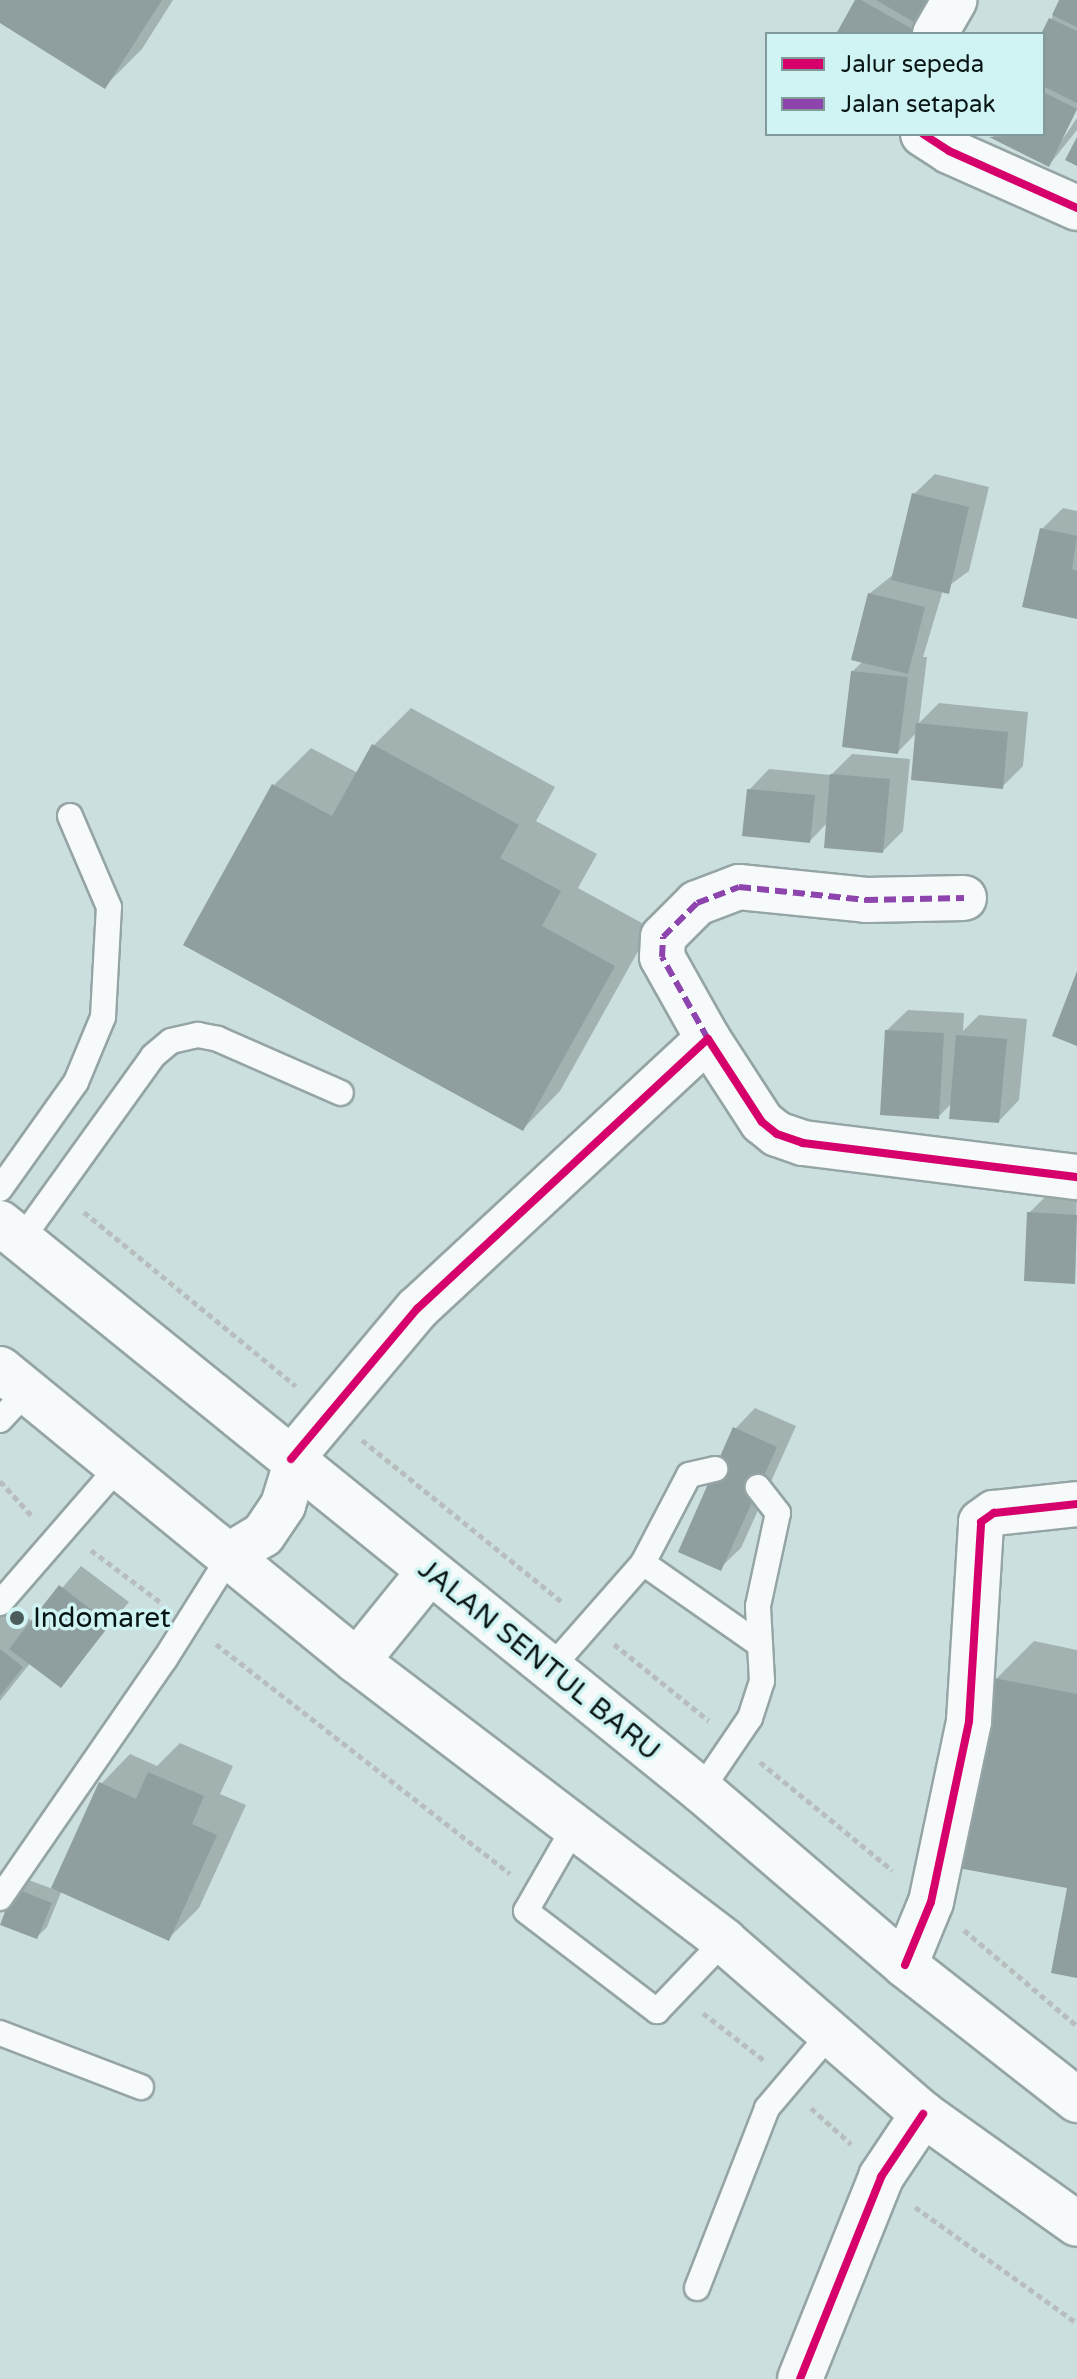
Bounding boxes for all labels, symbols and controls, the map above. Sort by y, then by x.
legend [765,32,1045,136]
text: Jalur sepeda [841,50,984,79]
text: Jalan setapak [841,90,995,119]
street label: JALAN SENTUL BARU [412,1552,666,1768]
place label: Indomaret [33,1601,171,1635]
marker: Indomaret [8,1609,26,1627]

